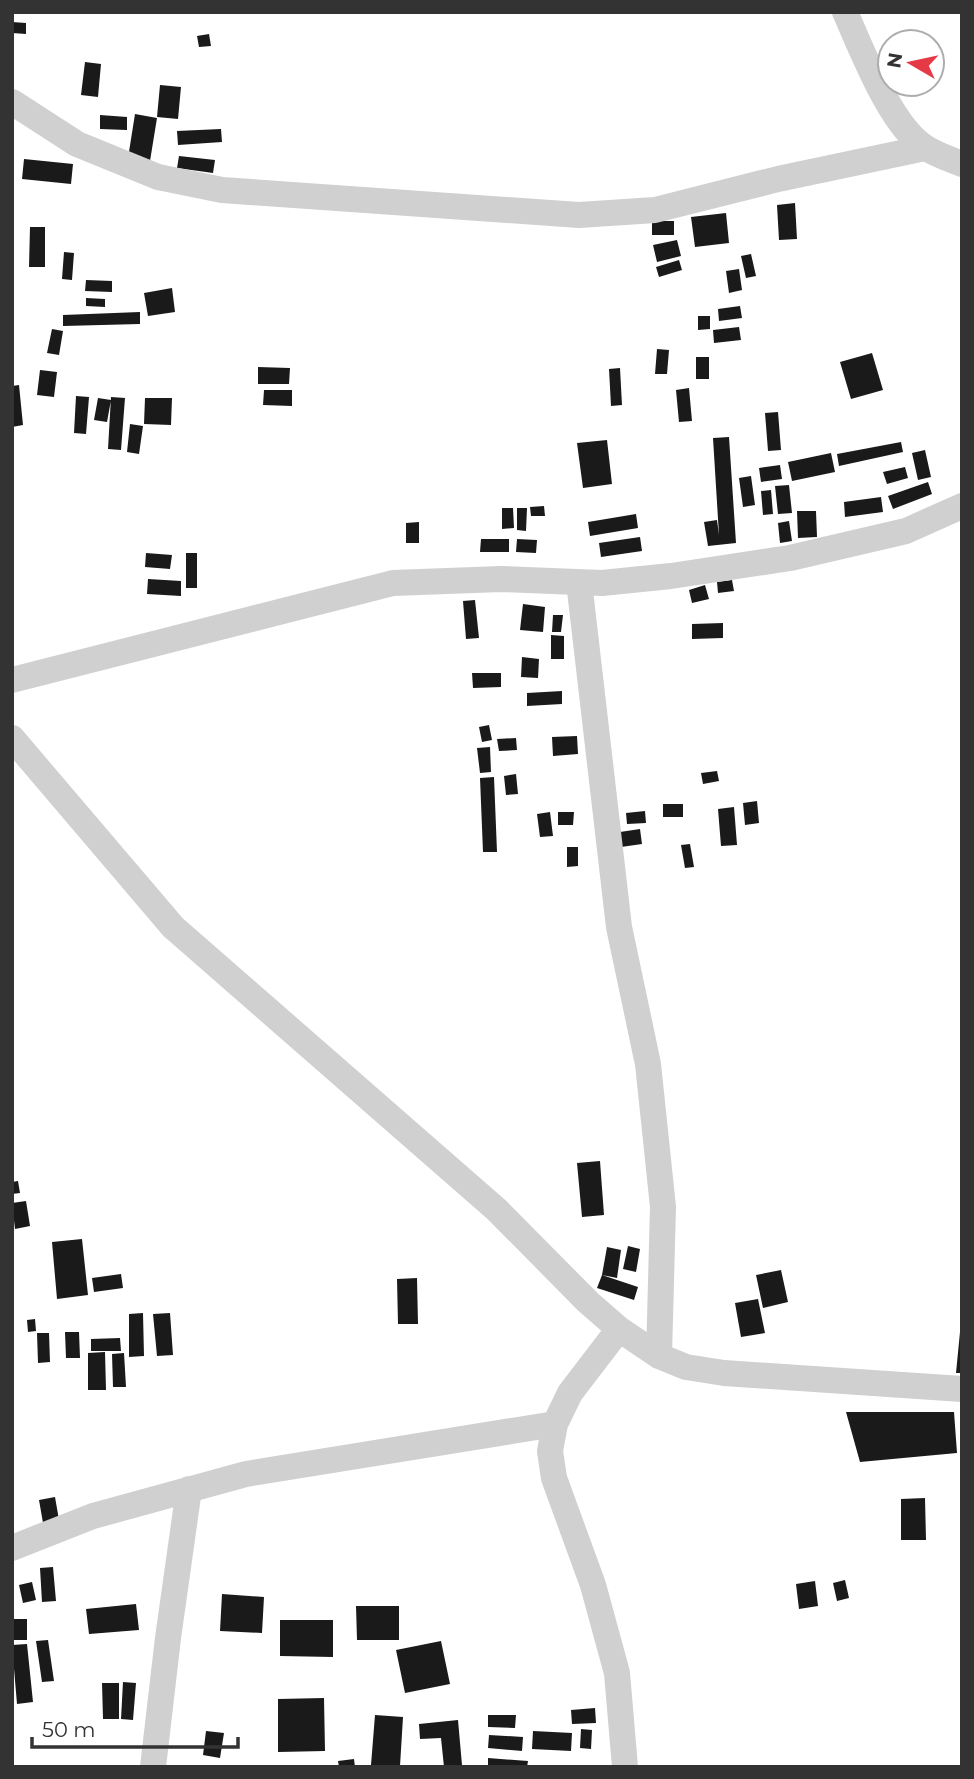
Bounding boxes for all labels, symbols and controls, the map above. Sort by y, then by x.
north arrow [876,28,946,98]
text: N [882,51,907,70]
scale bar [32,1706,238,1750]
text: 50 m [42,1717,96,1742]

